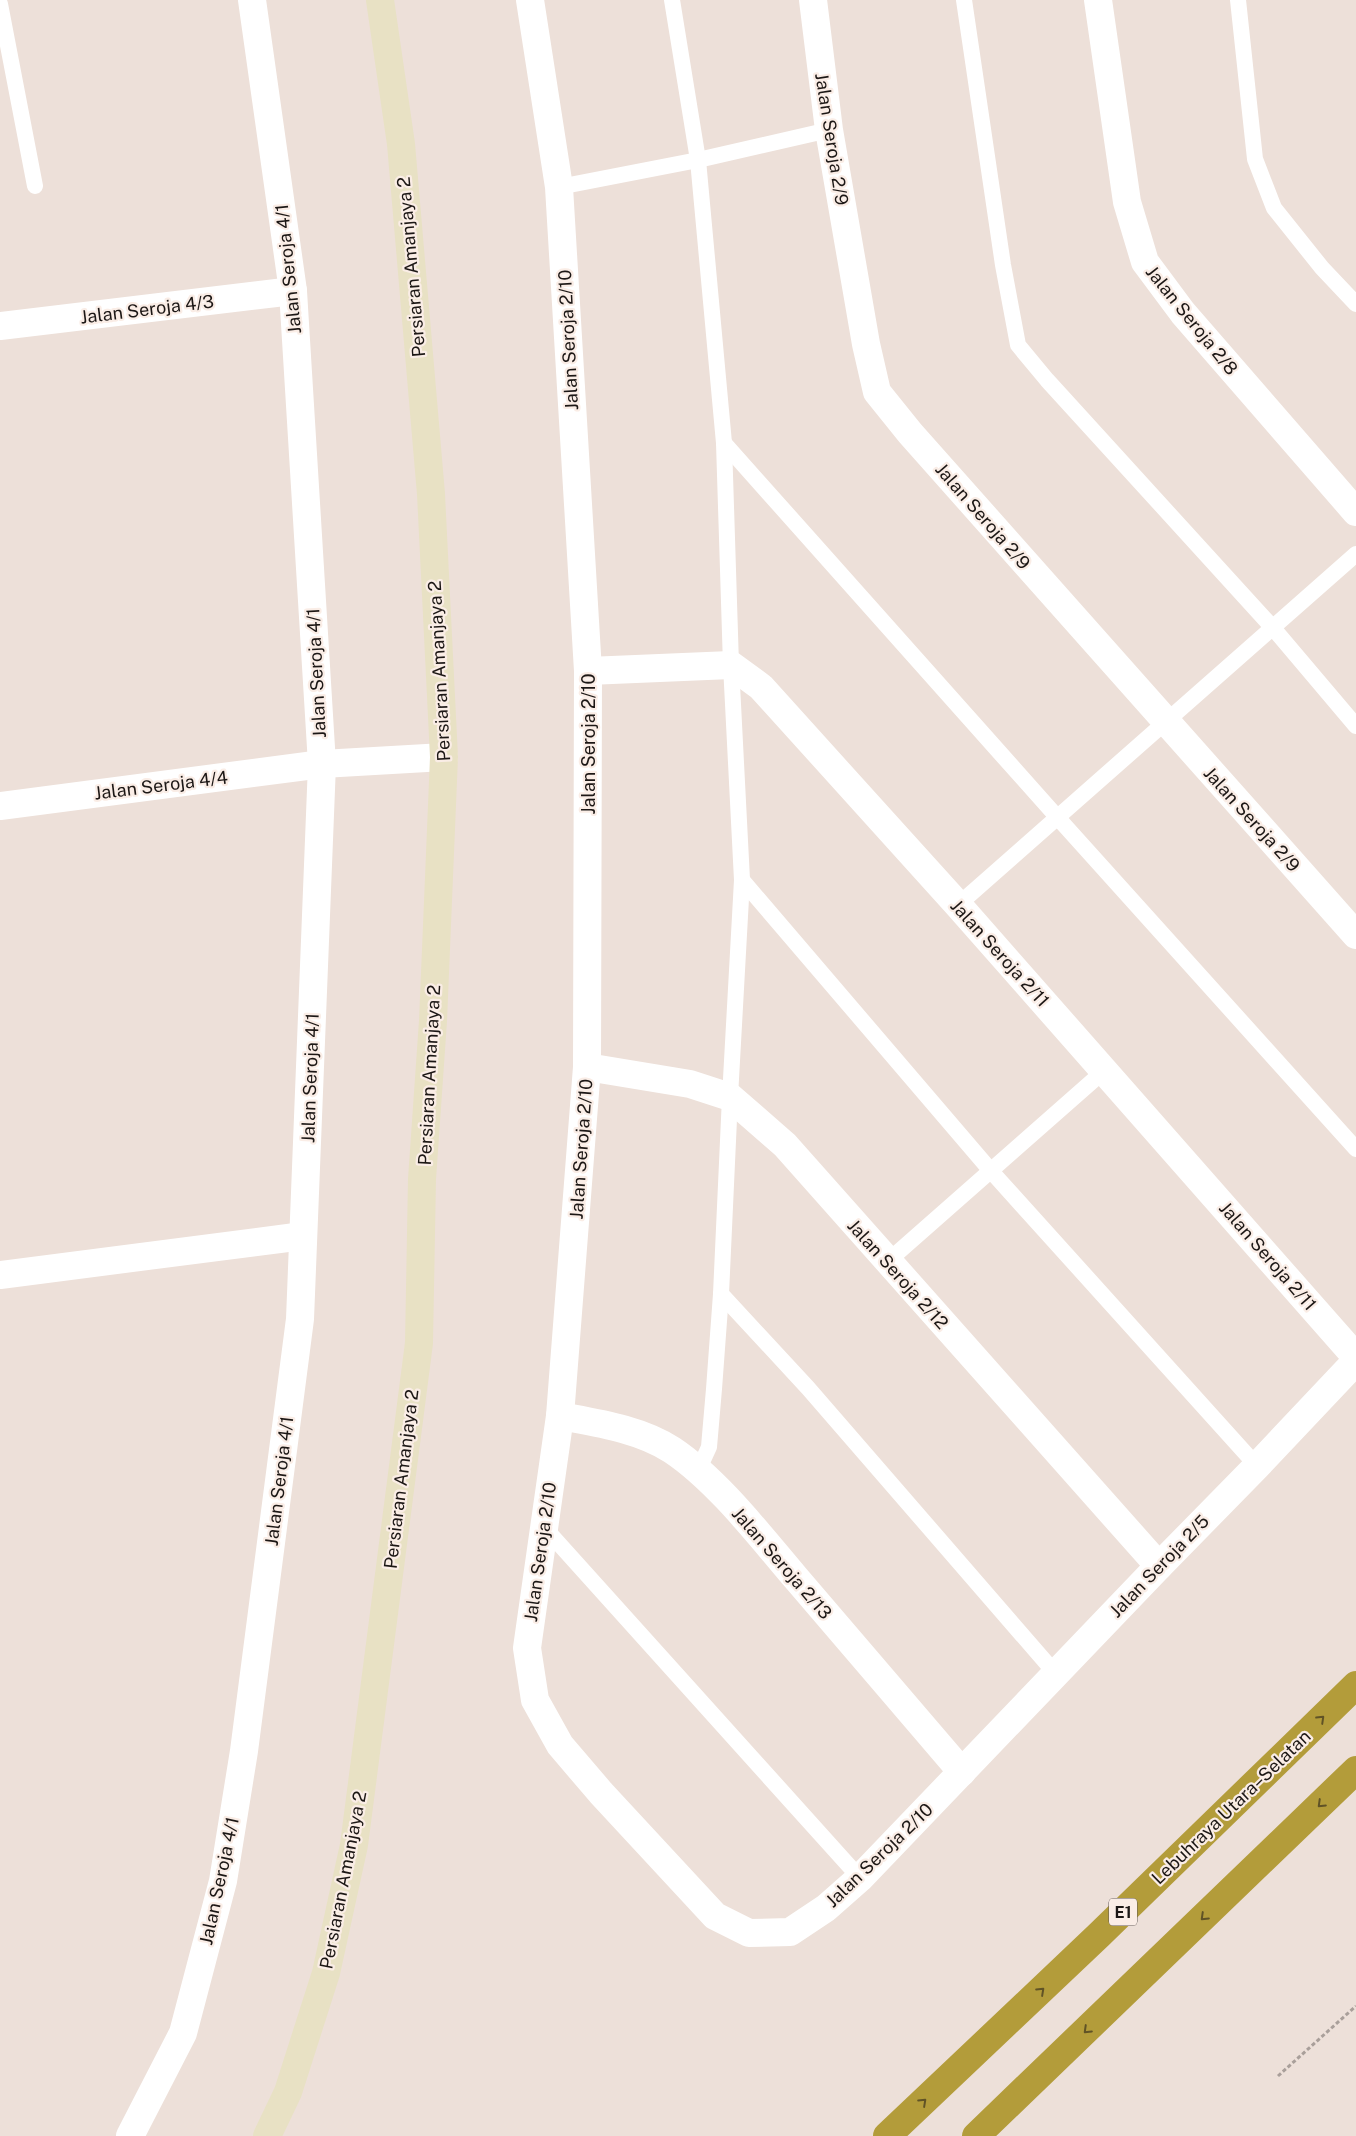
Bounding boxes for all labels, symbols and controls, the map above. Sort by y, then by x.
street label: Jalan Seroja 2/9 [811,71,853,207]
street label: Persiaran Amanjaya 2 [393,176,429,358]
street label: Jalan Seroja 4/1 [271,203,305,335]
street label: Jalan Seroja 2/8 [1142,261,1242,379]
street label: Jalan Seroja 2/10 [554,269,582,411]
street label: Jalan Seroja 4/3 [79,290,215,328]
street label: Jalan Seroja 2/9 [931,459,1035,573]
street label: Persiaran Amanjaya 2 [424,580,454,762]
street label: Jalan Seroja 4/1 [302,607,330,739]
street label: Jalan Seroja 2/10 [578,674,599,814]
street label: Jalan Seroja 2/9 [1199,762,1305,876]
street label: Jalan Seroja 4/4 [93,766,229,804]
street label: Jalan Seroja 2/11 [946,895,1054,1011]
street label: Persiaran Amanjaya 2 [414,984,444,1166]
street label: Jalan Seroja 4/1 [297,1012,323,1144]
street label: Jalan Seroja 2/10 [566,1078,596,1220]
street label: Jalan Seroja 2/11 [1215,1197,1321,1315]
street label: Jalan Seroja 2/12 [843,1215,953,1333]
street label: Persiaran Amanjaya 2 [380,1388,422,1570]
street label: Jalan Seroja 4/1 [261,1415,297,1547]
street label: Jalan Seroja 2/10 [520,1481,560,1623]
street label: Jalan Seroja 2/13 [728,1503,836,1623]
street label: Jalan Seroja 2/5 [1105,1511,1213,1621]
one-way arrow [1315,1716,1324,1725]
street label: Lebuhraya Utara–Selatan [1147,1726,1315,1888]
street label: Persiaran Amanjaya 2 [315,1789,371,1971]
one-way arrow [1318,1798,1327,1807]
street label: Jalan Seroja 2/10 [821,1799,937,1911]
street label: Jalan Seroja 4/1 [195,1815,243,1947]
road number: E1 [1109,1898,1137,1925]
one-way arrow [1201,1911,1210,1920]
one-way arrow [1035,1988,1044,1997]
one-way arrow [1084,2024,1093,2033]
one-way arrow [917,2099,926,2108]

